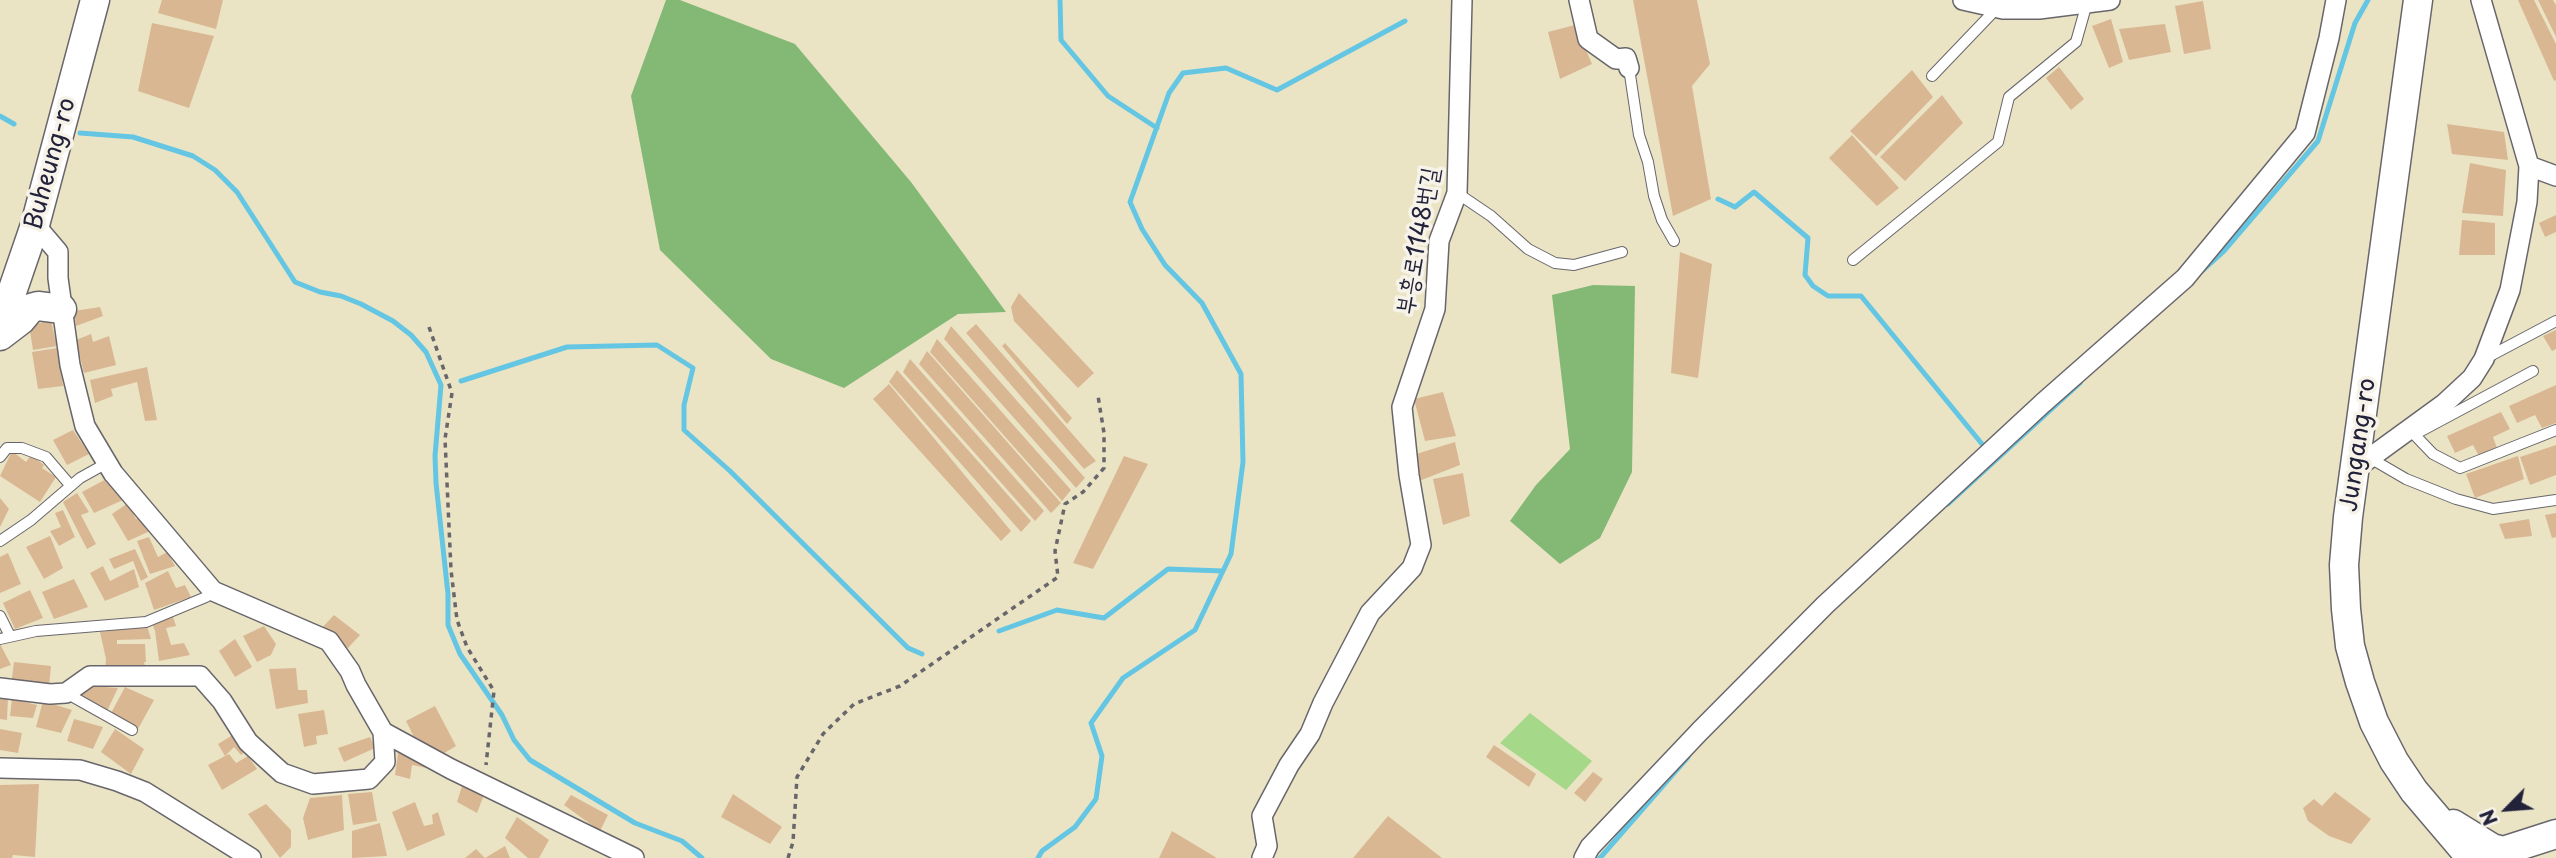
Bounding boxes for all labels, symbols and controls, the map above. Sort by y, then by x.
street label: Buheung-ro [20,95,82,233]
street label: 부흥로1148번길 [1392,165,1446,317]
street label: Jungang-ro [2335,376,2383,514]
north arrow [2472,774,2542,844]
text: N [2472,805,2504,831]

